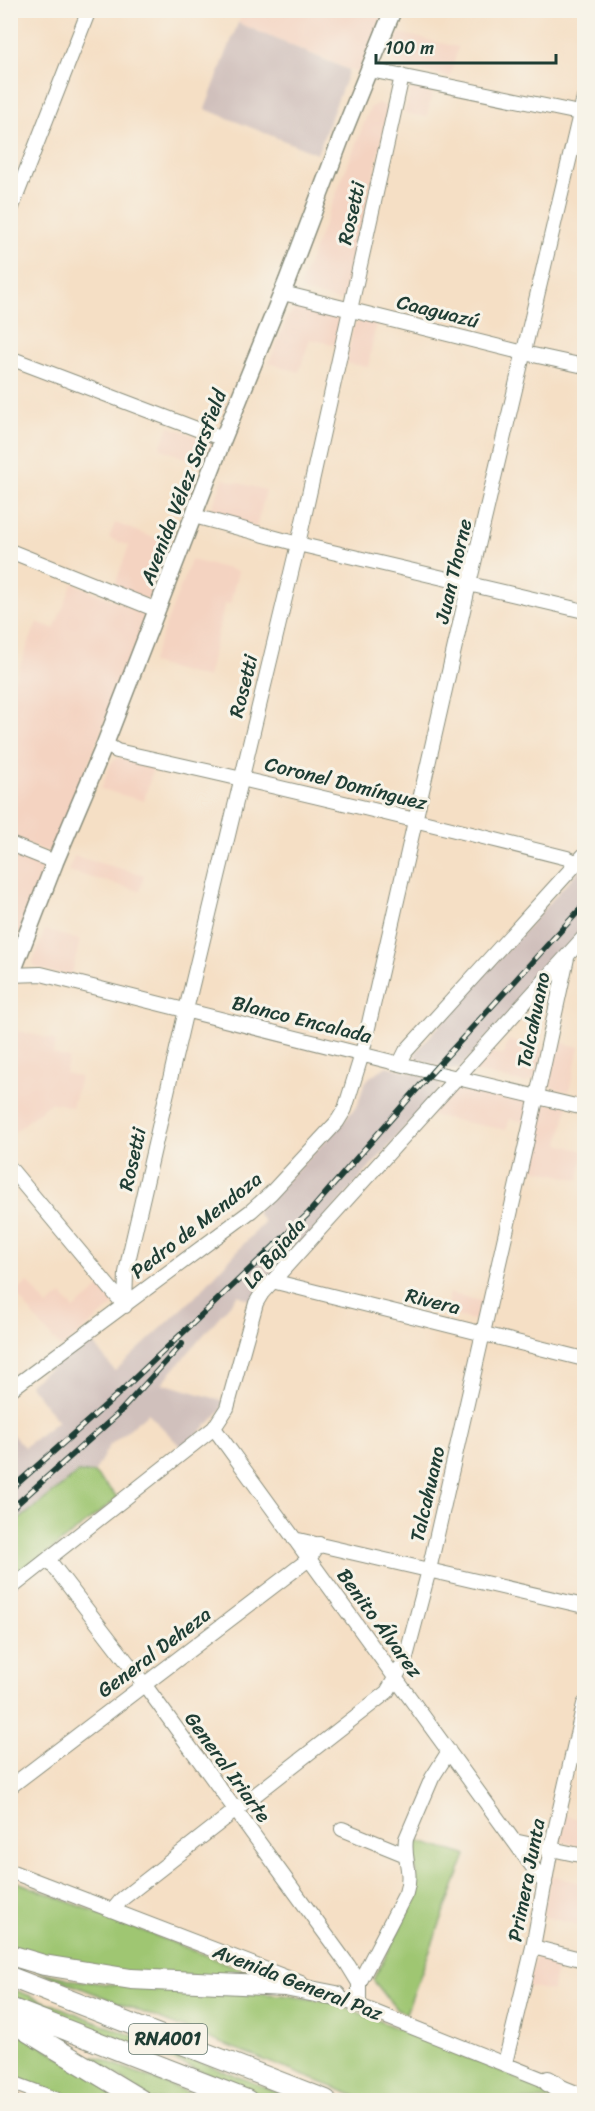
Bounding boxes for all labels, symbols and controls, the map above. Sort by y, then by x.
scale bar [376,27,556,65]
text: 100 m [385,32,434,64]
street label: Rosetti [327,178,376,248]
street label: Caaguazú [393,284,483,339]
street label: Avenida Vélez Sarsfield [130,383,237,591]
street label: Juan Thorne [424,515,483,628]
street label: Rosetti [219,650,268,721]
street label: Coronel Domínguez [261,746,431,821]
street label: Talcahuano [506,969,561,1071]
street label: Blanco Encalada [228,985,376,1054]
street label: Rosetti [108,1124,157,1194]
street label: Pedro de Mendoza [123,1162,270,1288]
street label: La Bajada [234,1210,315,1297]
street label: Rivera [402,1278,464,1325]
street label: Talcahuano [399,1443,455,1545]
street label: Benito Álvarez [327,1561,432,1686]
street label: General Deheza [90,1598,219,1707]
street label: General Iriarte [175,1704,280,1831]
street label: Primera Junta [497,1815,556,1945]
street label: Avenida General Paz [207,1934,388,2031]
road number: RNA001 [129,2024,207,2054]

